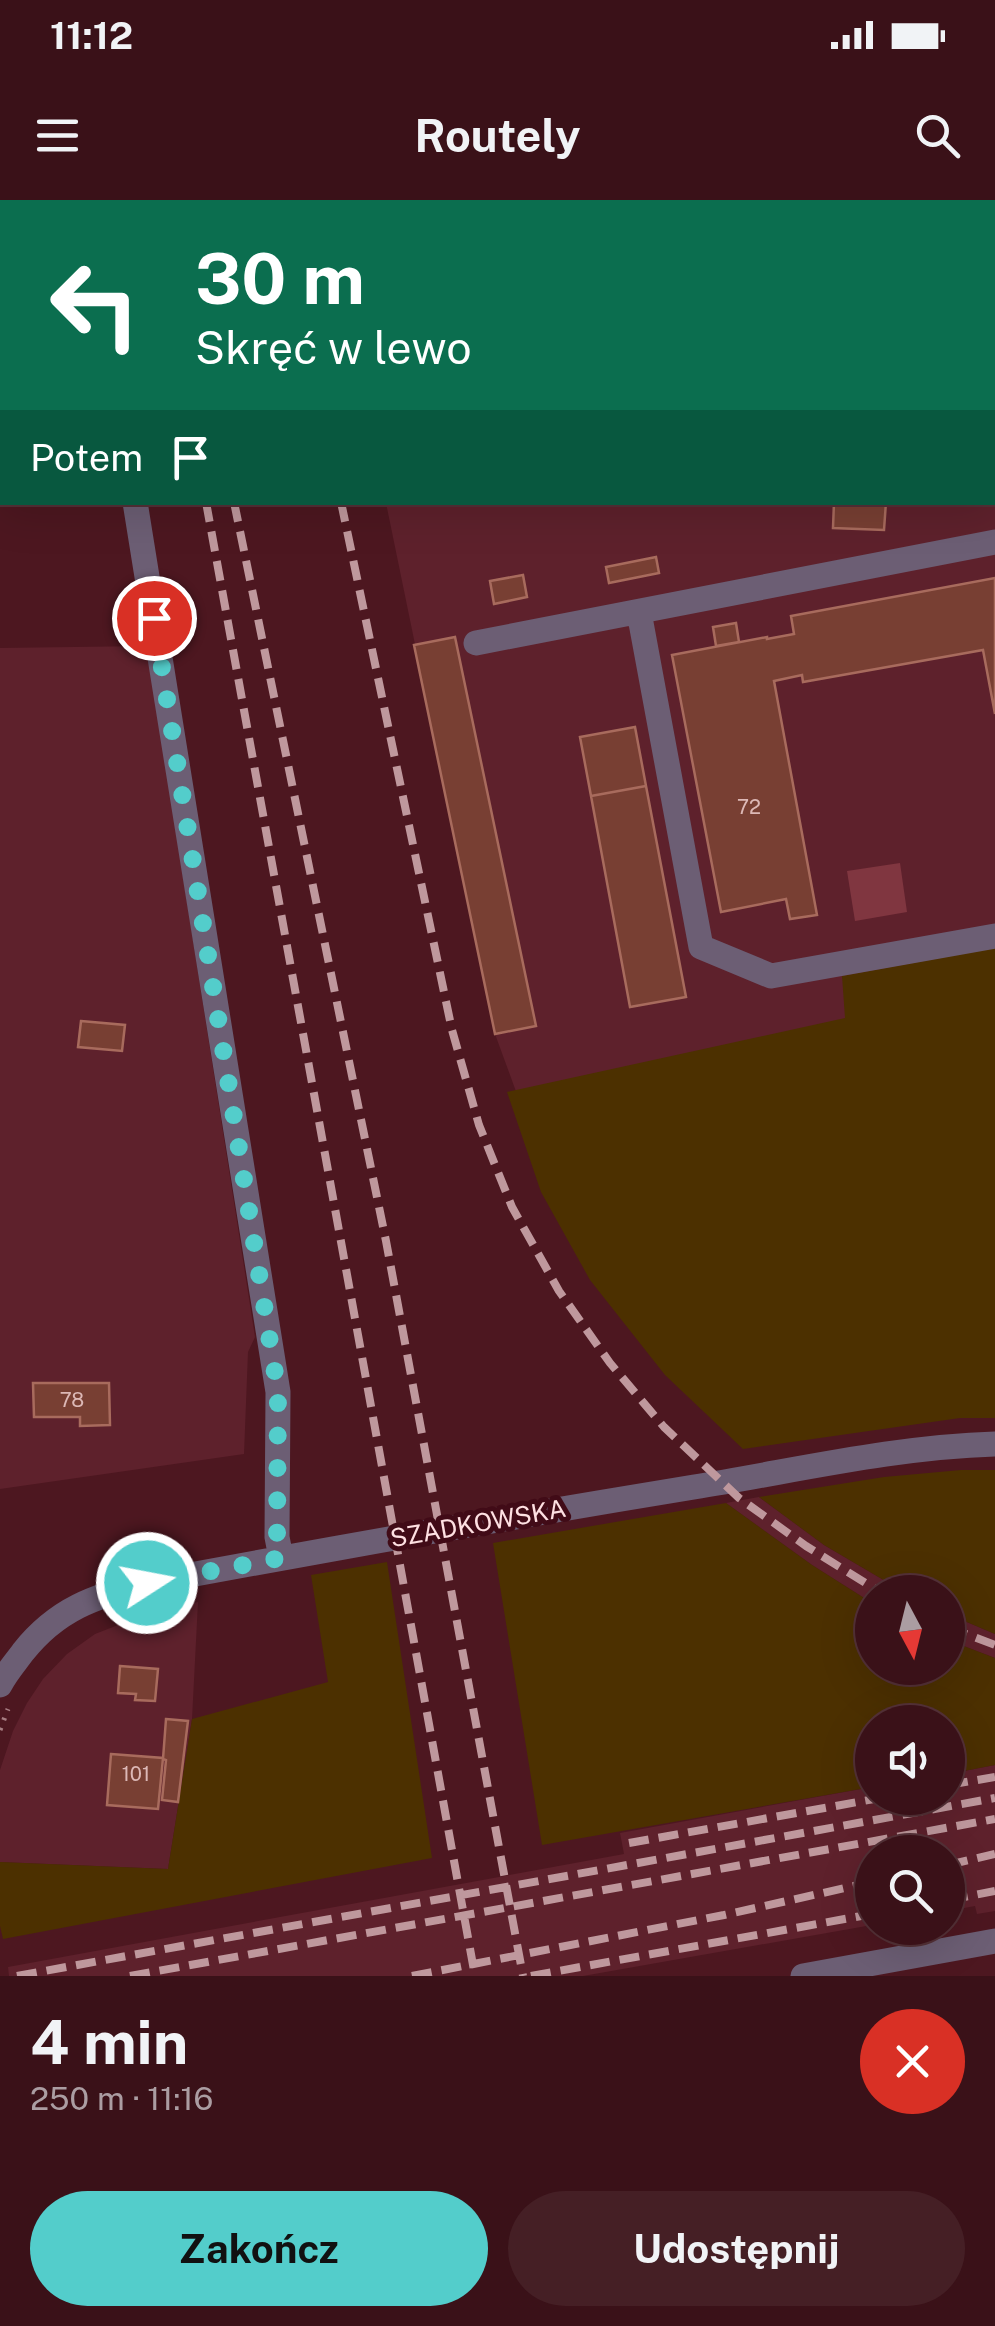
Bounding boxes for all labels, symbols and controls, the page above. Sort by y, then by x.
text: 11:12 [50,13,133,58]
icon: menu [30,108,85,163]
icon: search [910,108,965,163]
text: Routely [415,109,580,162]
text: 30 m [195,237,365,320]
icon: left [30,240,160,370]
text: Skręć w lewo [195,321,472,374]
icon: arrive [163,430,218,485]
text: Potem [30,435,143,480]
pin [112,576,197,661]
icon: arrive [127,591,182,646]
house number: 72 [737,795,761,819]
house number: 78 [60,1388,84,1412]
street label: SZADKOWSKA [388,1493,568,1553]
position arrow [95,1531,199,1635]
north arrow [855,1575,965,1685]
map controls [855,1575,965,1945]
button: sound [855,1705,965,1815]
house number: 101 [122,1762,150,1786]
button: search [855,1835,965,1945]
text: 4 min [30,2007,188,2078]
button: close [860,2009,965,2114]
text: 250 m · 11:16 [30,2080,214,2117]
button: Zakończ [30,2191,488,2306]
button: Udostępnij [508,2191,965,2306]

